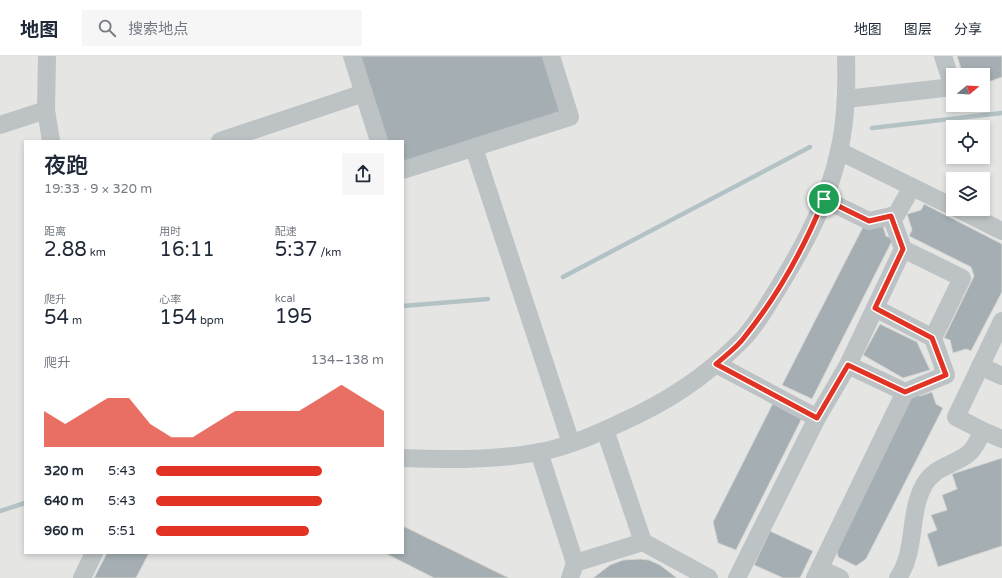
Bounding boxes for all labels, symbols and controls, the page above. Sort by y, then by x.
search box [82,10,362,46]
icon: search [96,17,118,39]
text: 地图 [20,19,58,41]
text: 搜索地点 [128,20,188,38]
text: 地图 [854,21,882,38]
text: 图层 [904,21,932,38]
text: 分享 [954,21,982,38]
north arrow [946,68,990,112]
map controls [946,68,990,216]
button: locate [946,120,990,164]
text: 夜跑 [44,153,88,179]
button: share [342,153,384,195]
button: layers [946,172,990,216]
text: 19:33 · 9 × 320 m [44,181,152,197]
pin [807,182,841,216]
icon: arrive [813,188,835,210]
text: 距离 [44,225,66,238]
text: 用时 [159,225,181,238]
text: 配速 [275,225,297,238]
text: 2.88 [44,238,87,262]
text: 16:11 [159,238,215,262]
text: 5:37 [275,238,318,262]
text: km [87,246,106,259]
text: /km [318,246,341,259]
text: kcal [275,292,295,305]
text: 爬升 [44,293,66,306]
text: 心率 [159,293,181,306]
text: 195 [275,305,312,329]
text: 54 [44,306,69,330]
text: 154 [159,306,197,330]
text: m [69,314,82,327]
text: bpm [197,314,224,327]
text: 134–138 m [311,352,384,368]
text: 爬升 [44,355,70,371]
text: 320 m [44,463,84,479]
text: 5:43 [108,463,136,479]
text: 640 m [44,493,84,509]
text: 5:43 [108,493,136,509]
text: 960 m [44,523,84,539]
text: 5:51 [108,523,136,539]

